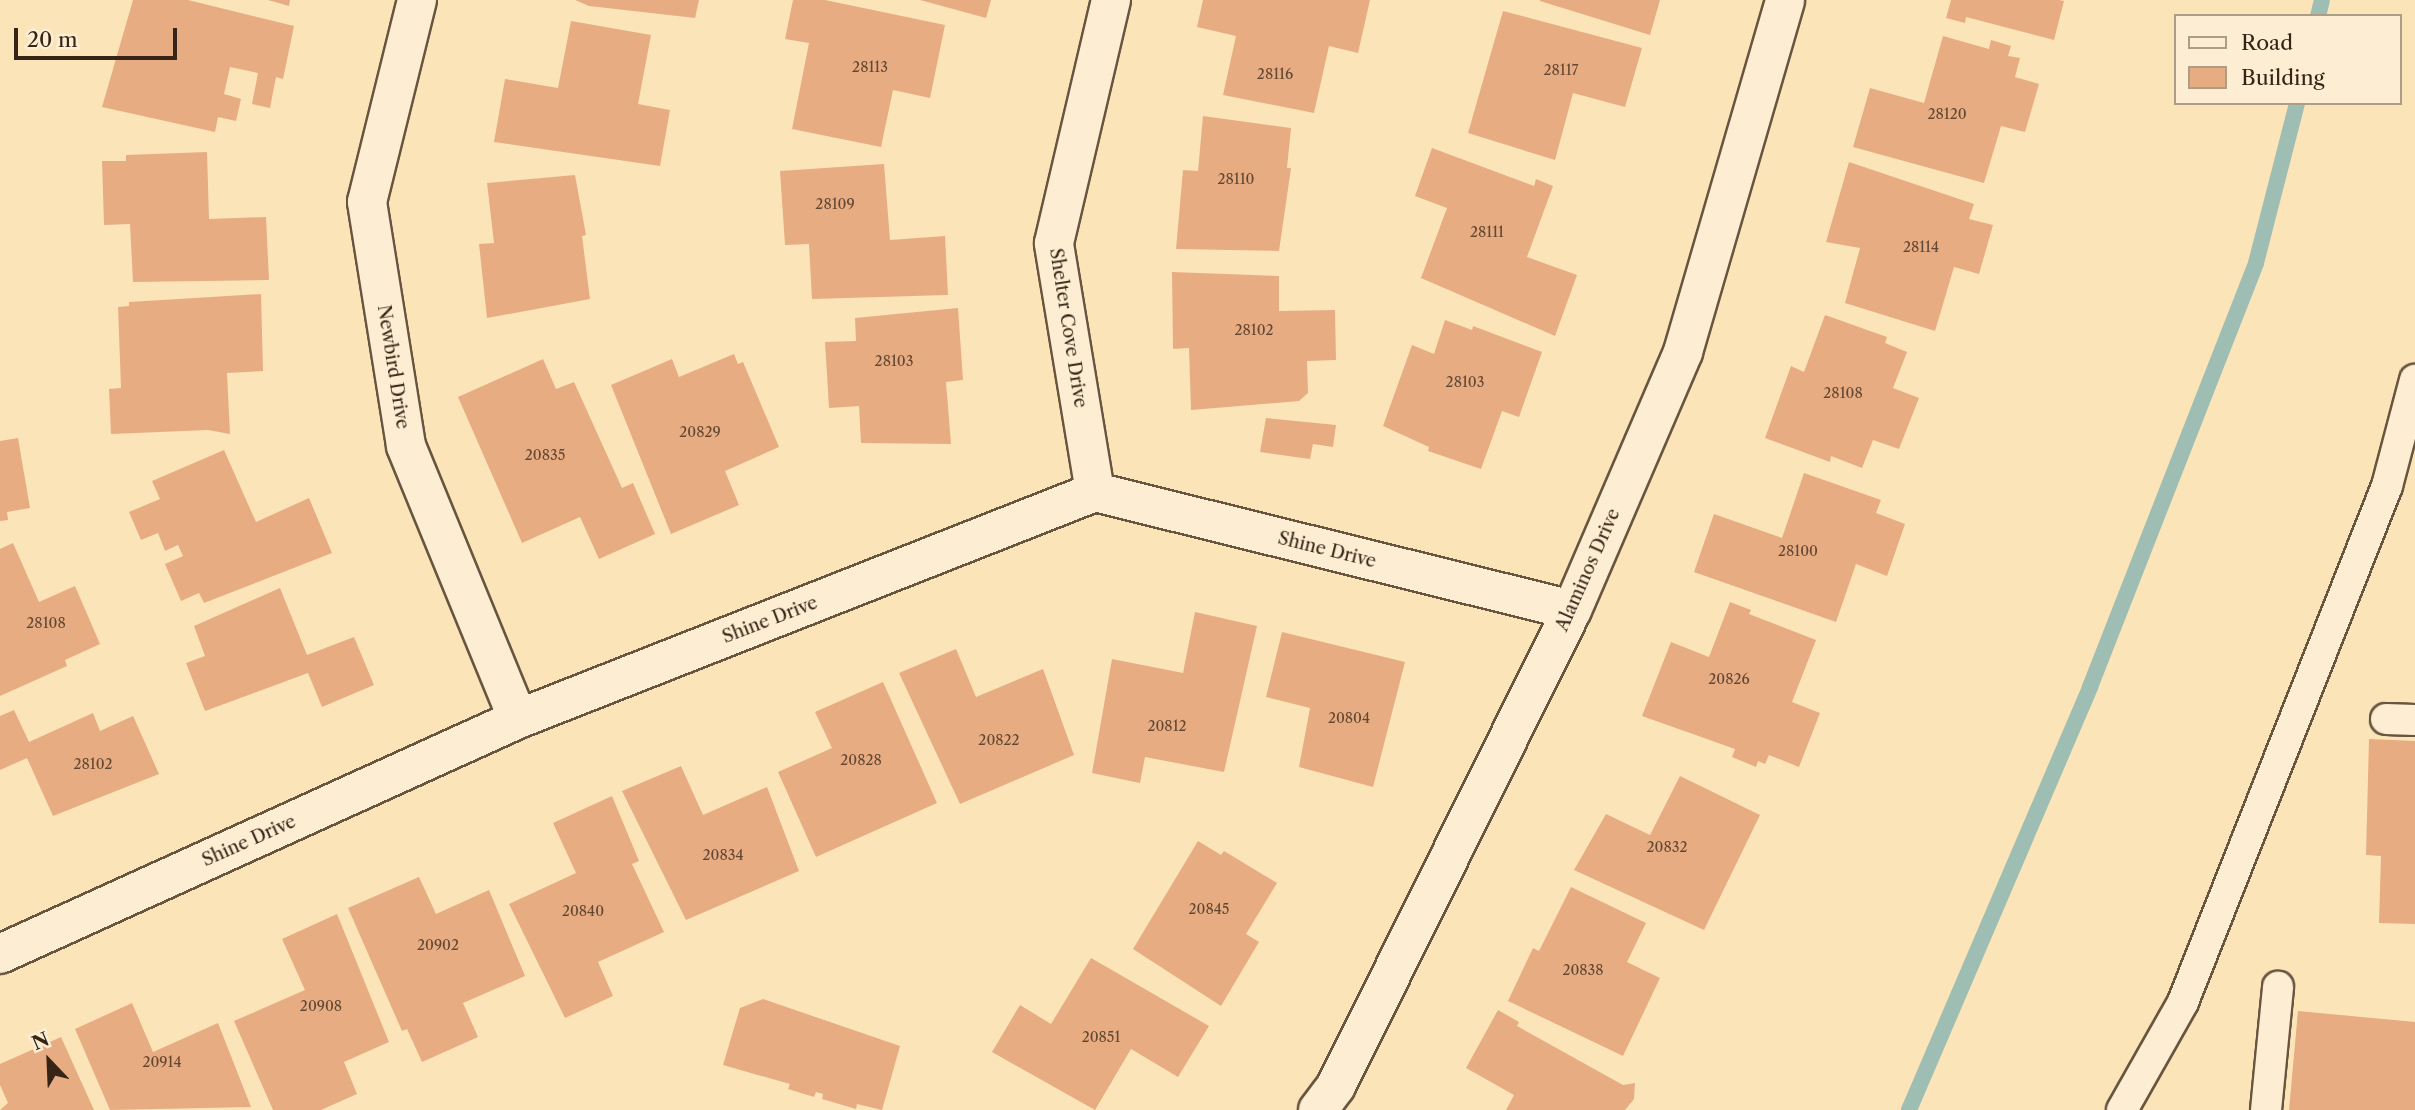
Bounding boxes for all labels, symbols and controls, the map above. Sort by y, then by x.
scale bar [18,14,180,58]
legend [2174,14,2401,105]
text: 20 m [27,27,78,52]
text: Road [2241,30,2293,55]
house number: 28113 [852,59,888,75]
house number: 28117 [1543,62,1579,78]
text: Building [2241,65,2325,90]
house number: 28116 [1257,66,1293,82]
house number: 28120 [1927,106,1967,122]
house number: 28110 [1218,171,1254,187]
house number: 28109 [815,196,855,212]
house number: 28111 [1470,224,1504,240]
house number: 28114 [1903,239,1939,255]
street label: Shelter Cove Drive [1045,247,1091,409]
street label: Newbird Drive [373,303,413,431]
house number: 28102 [1234,322,1274,338]
house number: 28103 [875,353,913,369]
house number: 28103 [1446,374,1484,390]
house number: 28108 [1823,385,1863,401]
house number: 20829 [679,424,721,440]
house number: 20835 [525,447,565,463]
street label: Alaminos Drive [1551,505,1625,635]
street label: Shine Drive [1276,527,1378,573]
house number: 28100 [1778,543,1818,559]
street label: Shine Drive [719,592,821,648]
house number: 28108 [26,615,66,631]
house number: 20826 [1708,671,1750,687]
house number: 20804 [1328,710,1370,726]
house number: 20812 [1147,718,1187,734]
house number: 20822 [978,732,1020,748]
house number: 20828 [840,752,882,768]
house number: 28102 [73,756,113,772]
street label: Shine Drive [199,811,299,871]
house number: 20832 [1647,839,1687,855]
house number: 20834 [702,847,744,863]
house number: 20845 [1189,901,1229,917]
house number: 20840 [562,903,604,919]
house number: 20902 [417,937,459,953]
house number: 20838 [1562,962,1604,978]
house number: 20908 [300,998,342,1014]
north arrow [14,1026,84,1096]
text: N [28,1027,53,1055]
house number: 20851 [1082,1029,1120,1045]
house number: 20914 [142,1054,182,1070]

